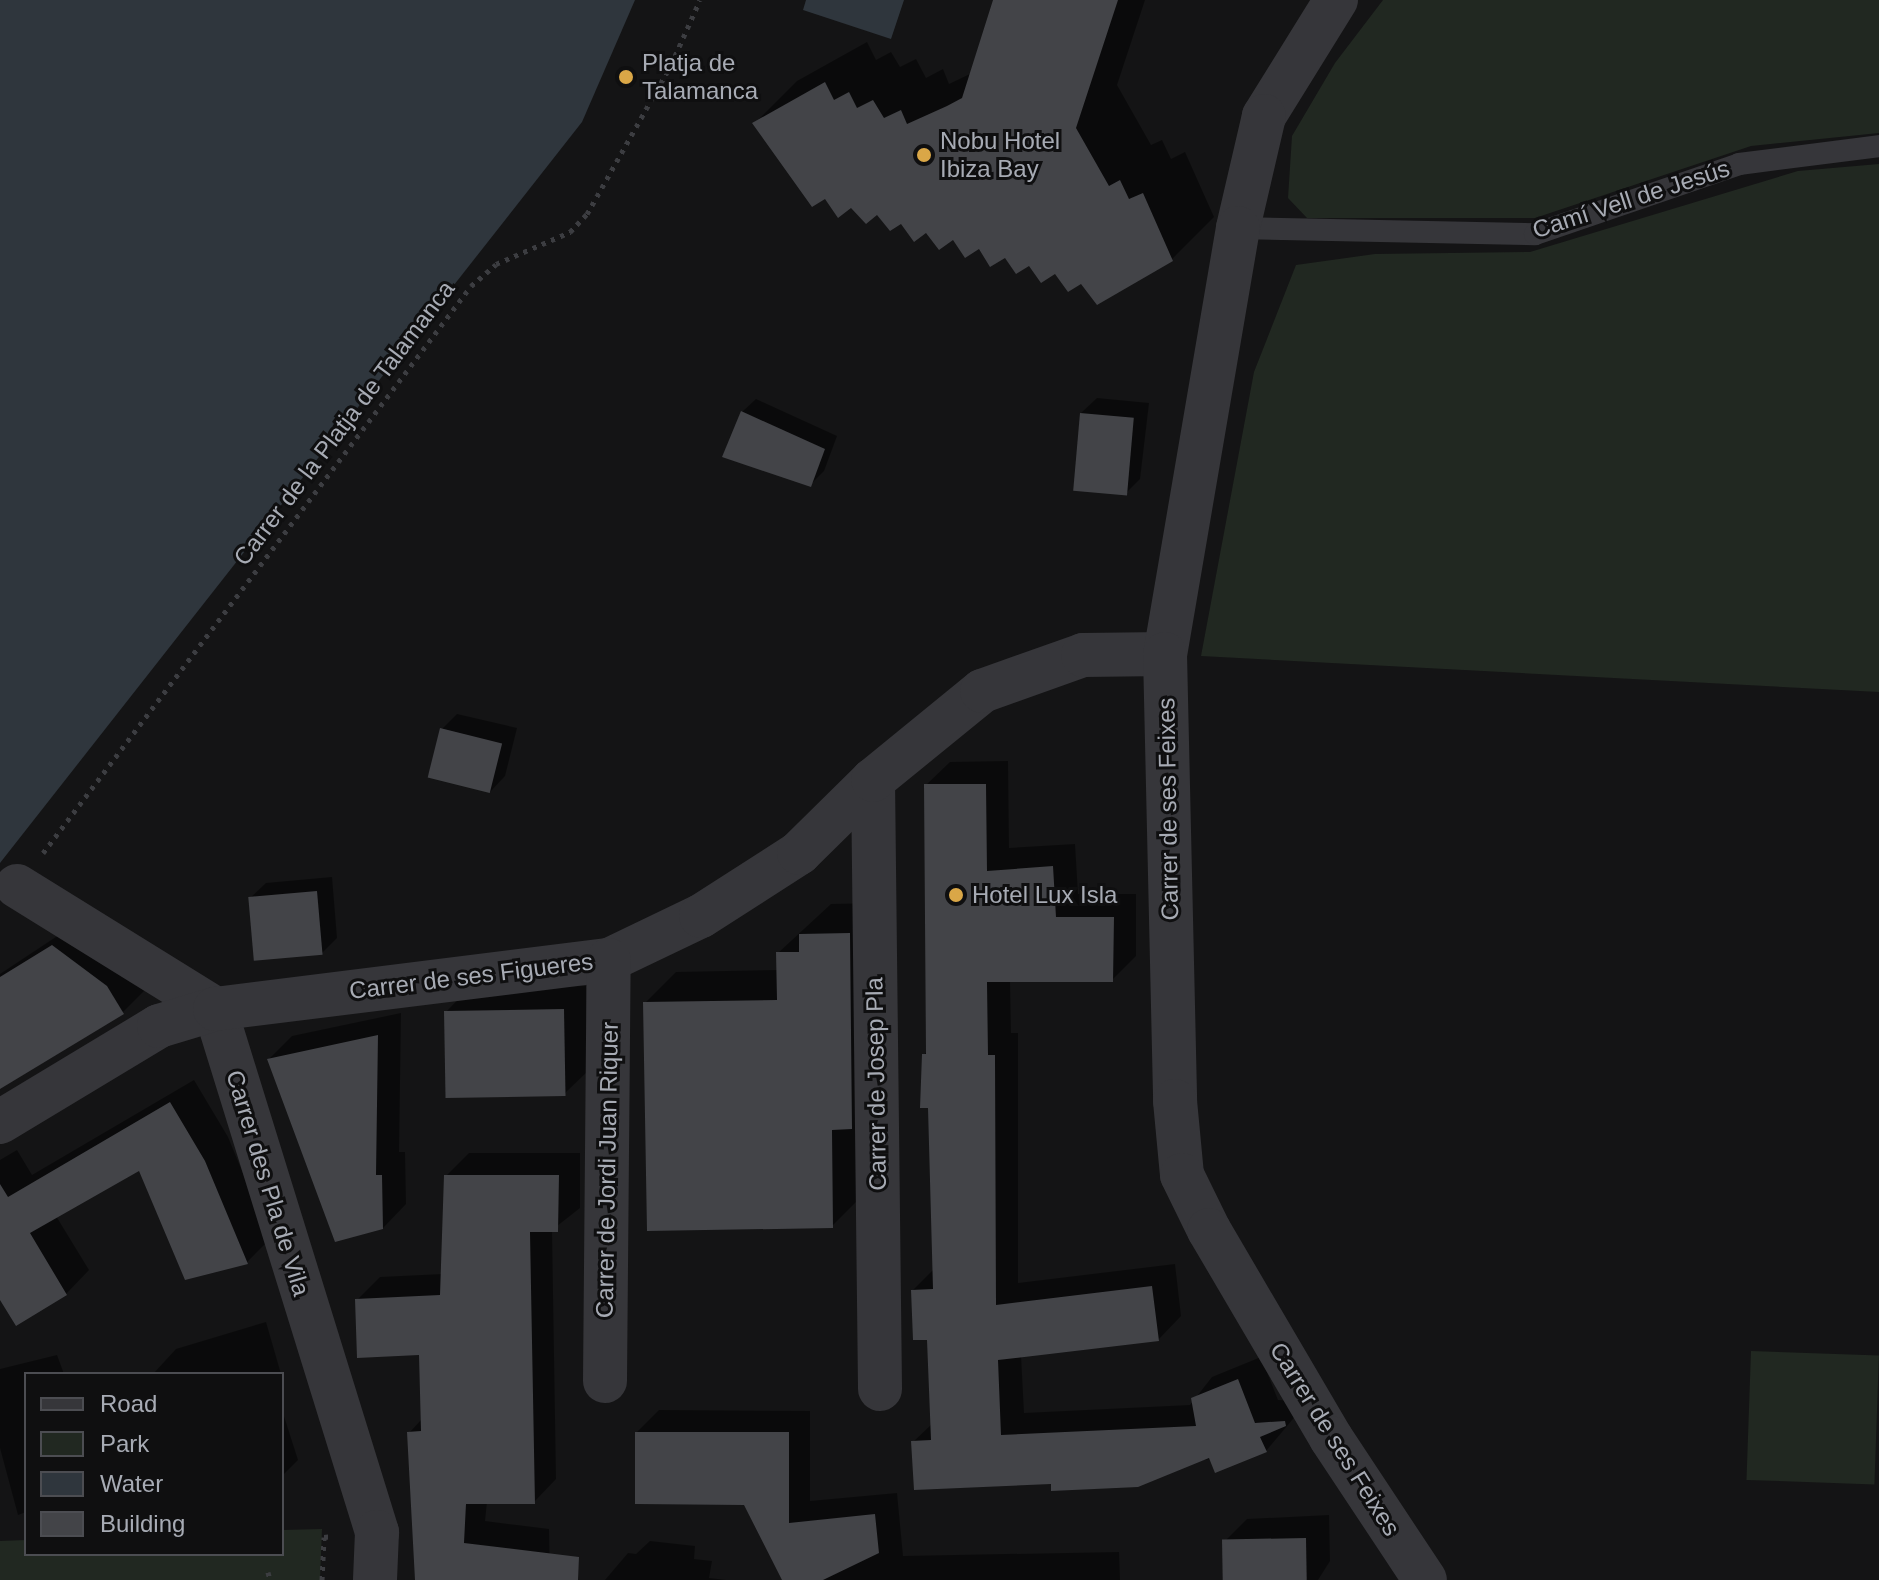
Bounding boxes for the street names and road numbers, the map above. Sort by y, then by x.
street label: Camí Vell de Jesús [1529,154,1733,244]
street label: Carrer de la Platja de Talamanca [227,275,461,571]
street label: Carrer de ses Feixes [1152,697,1184,921]
street label: Carrer de ses Figueres [347,947,595,1005]
street label: Carrer de Josep Pla [860,977,892,1191]
street label: Carrer de Jordi Juan Riquer [590,1022,624,1318]
street label: Carrer des Pla de Vila [220,1067,316,1299]
street label: Carrer de ses Feixes [1264,1337,1406,1541]

